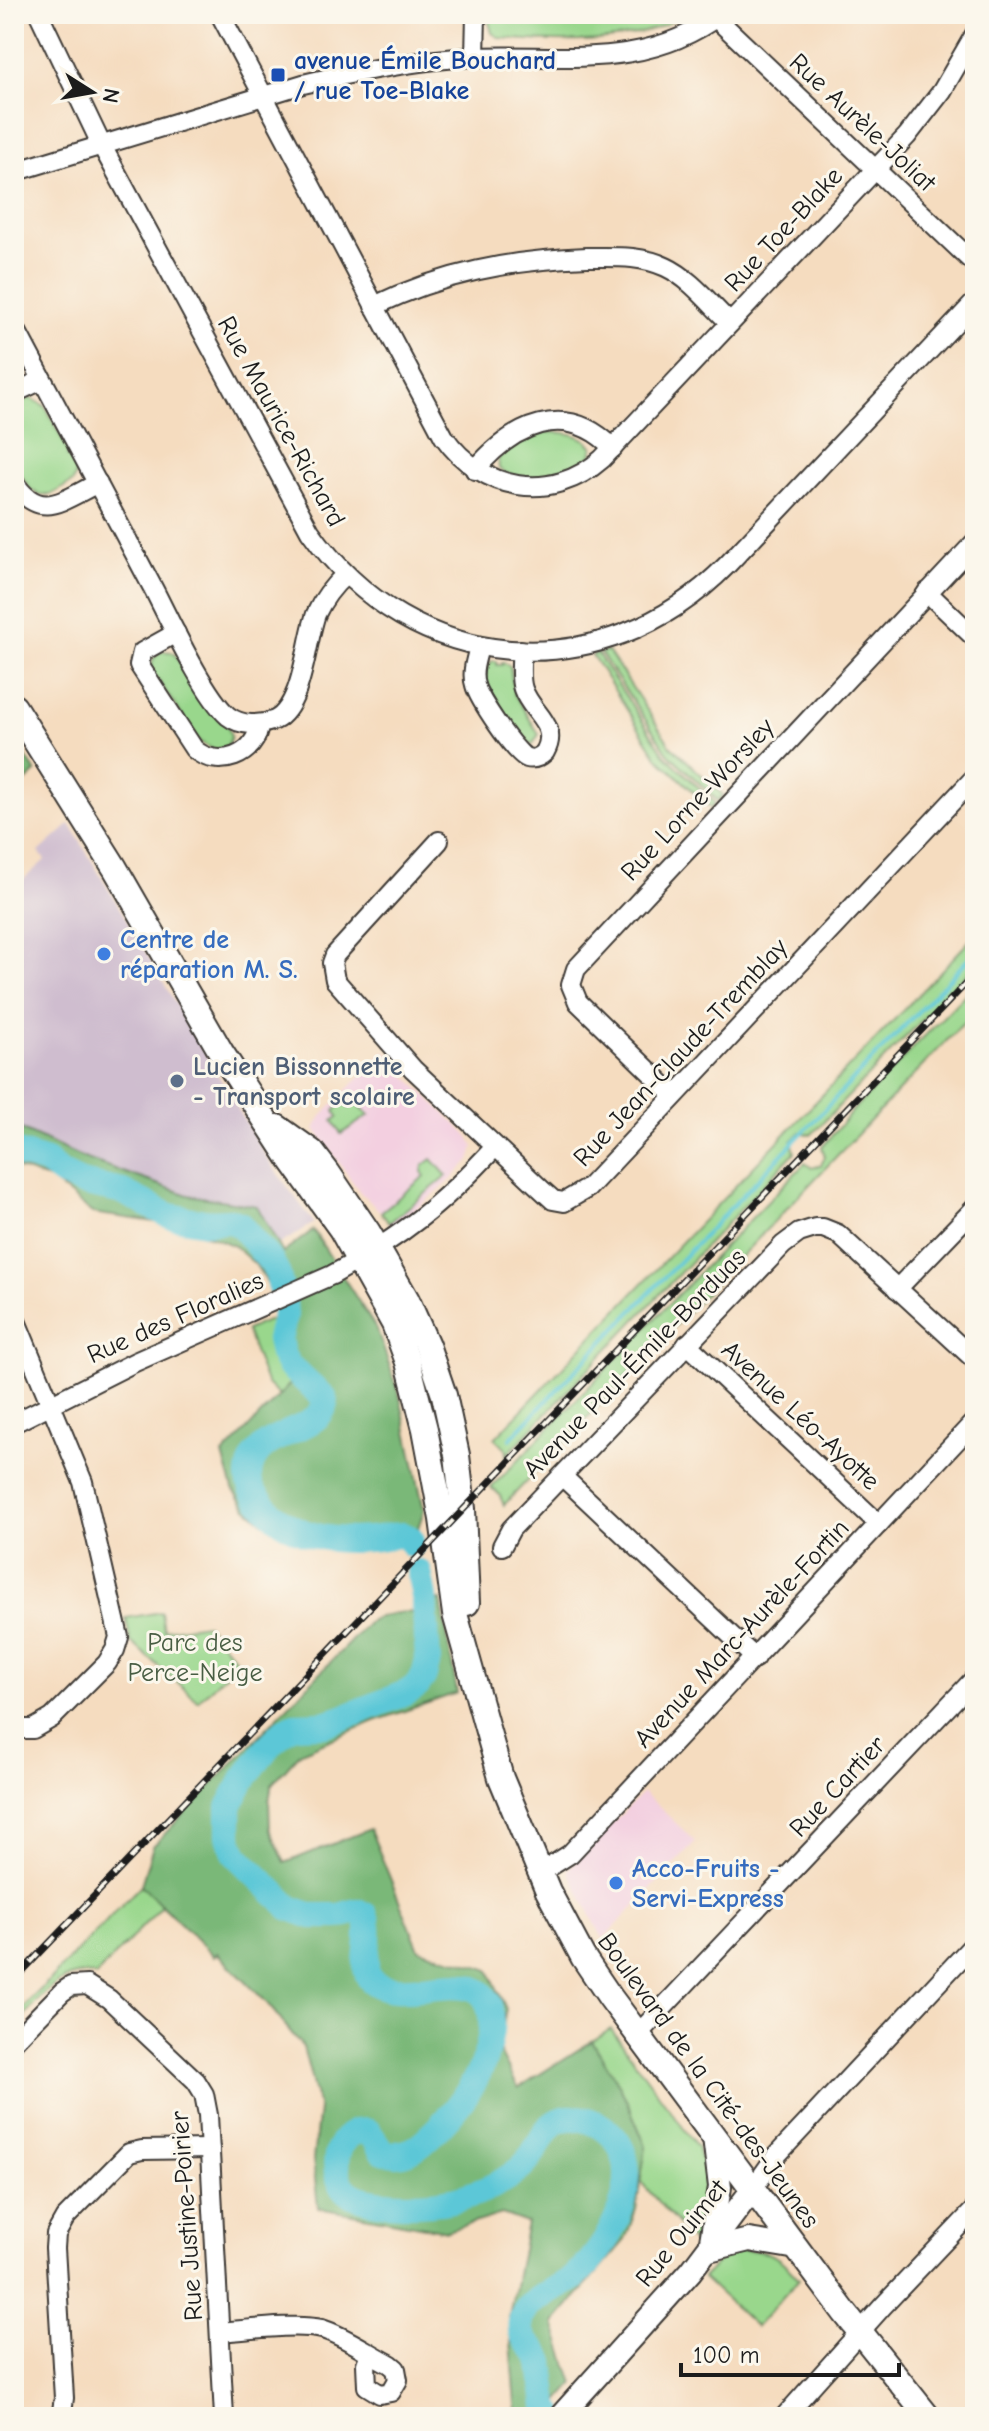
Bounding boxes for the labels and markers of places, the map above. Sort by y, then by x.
place label: avenue Émile Bouchard / rue Toe-Blake [294,45,556,106]
marker: avenue Émile Bouchard / rue Toe-Blake [269,66,287,84]
place label: Centre de réparation M. S. [120,925,298,985]
marker: Centre de réparation M. S. [95,945,113,963]
place label: Lucien Bissonnette - Transport scolaire [193,1052,415,1112]
marker: Lucien Bissonnette - Transport scolaire [168,1072,186,1090]
place label: Acco-Fruits - Servi-Express [632,1854,784,1914]
marker: Acco-Fruits - Servi-Express [607,1874,625,1892]

